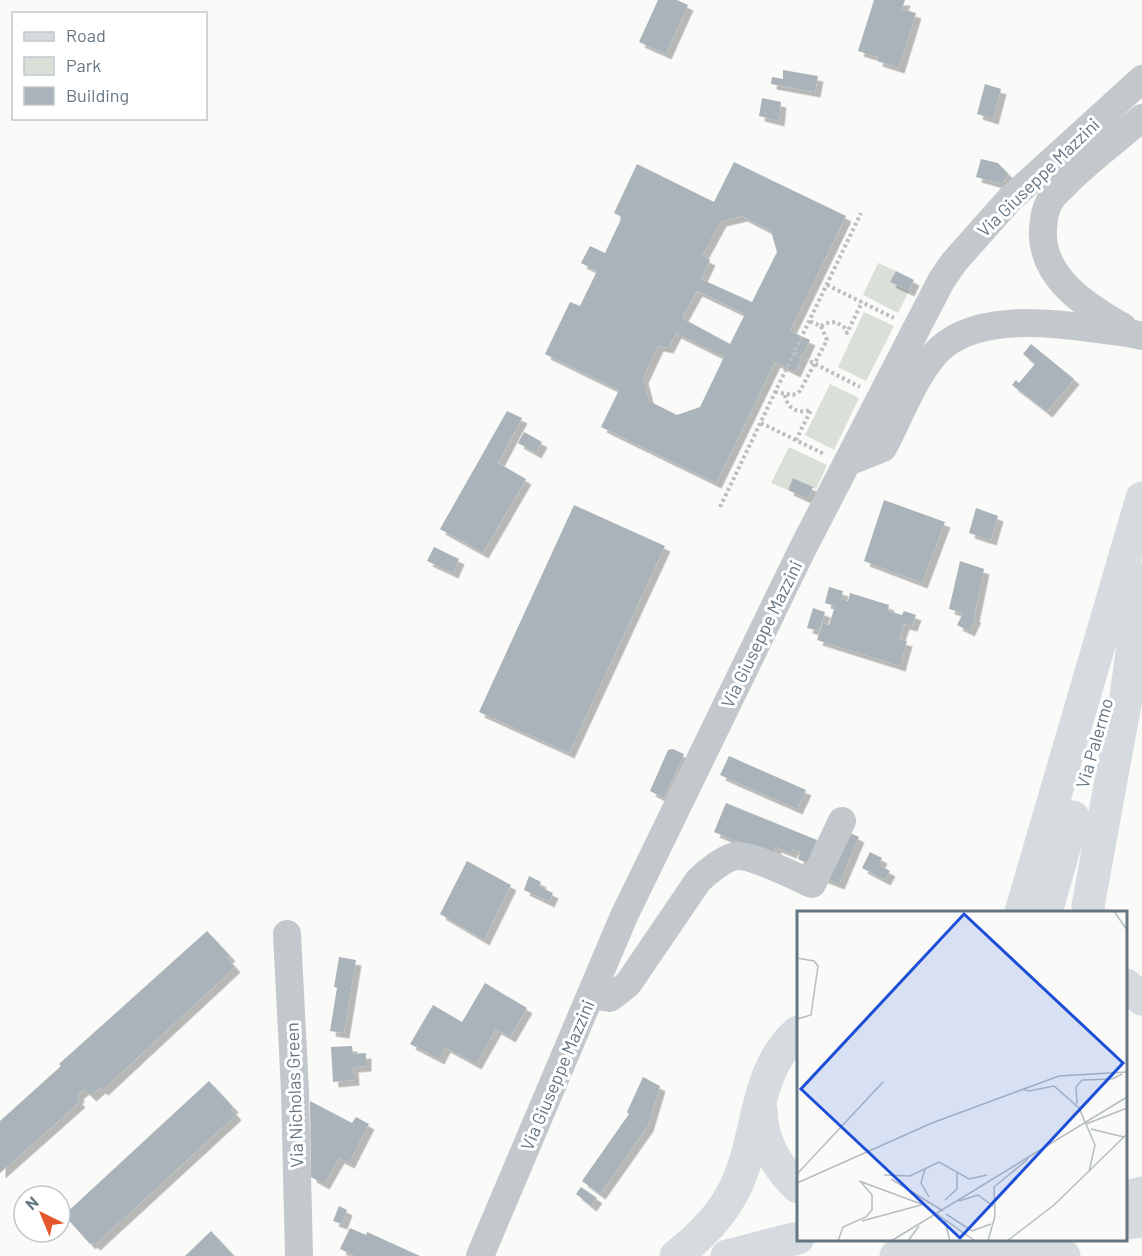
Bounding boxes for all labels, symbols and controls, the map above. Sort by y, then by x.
legend [12,12,207,120]
text: Road [66,24,106,46]
text: Park [66,54,101,76]
text: Building [66,84,129,106]
street label: Via Giuseppe Mazzini [972,113,1104,241]
street label: Via Giuseppe Mazzini [716,557,806,711]
street label: Via Palermo [1071,695,1117,791]
inset map [797,911,1127,1241]
street label: Via Giuseppe Mazzini [515,996,599,1154]
street label: Via Nicholas Green [280,1022,308,1168]
north arrow [12,1184,72,1244]
text: N [21,1192,42,1213]

